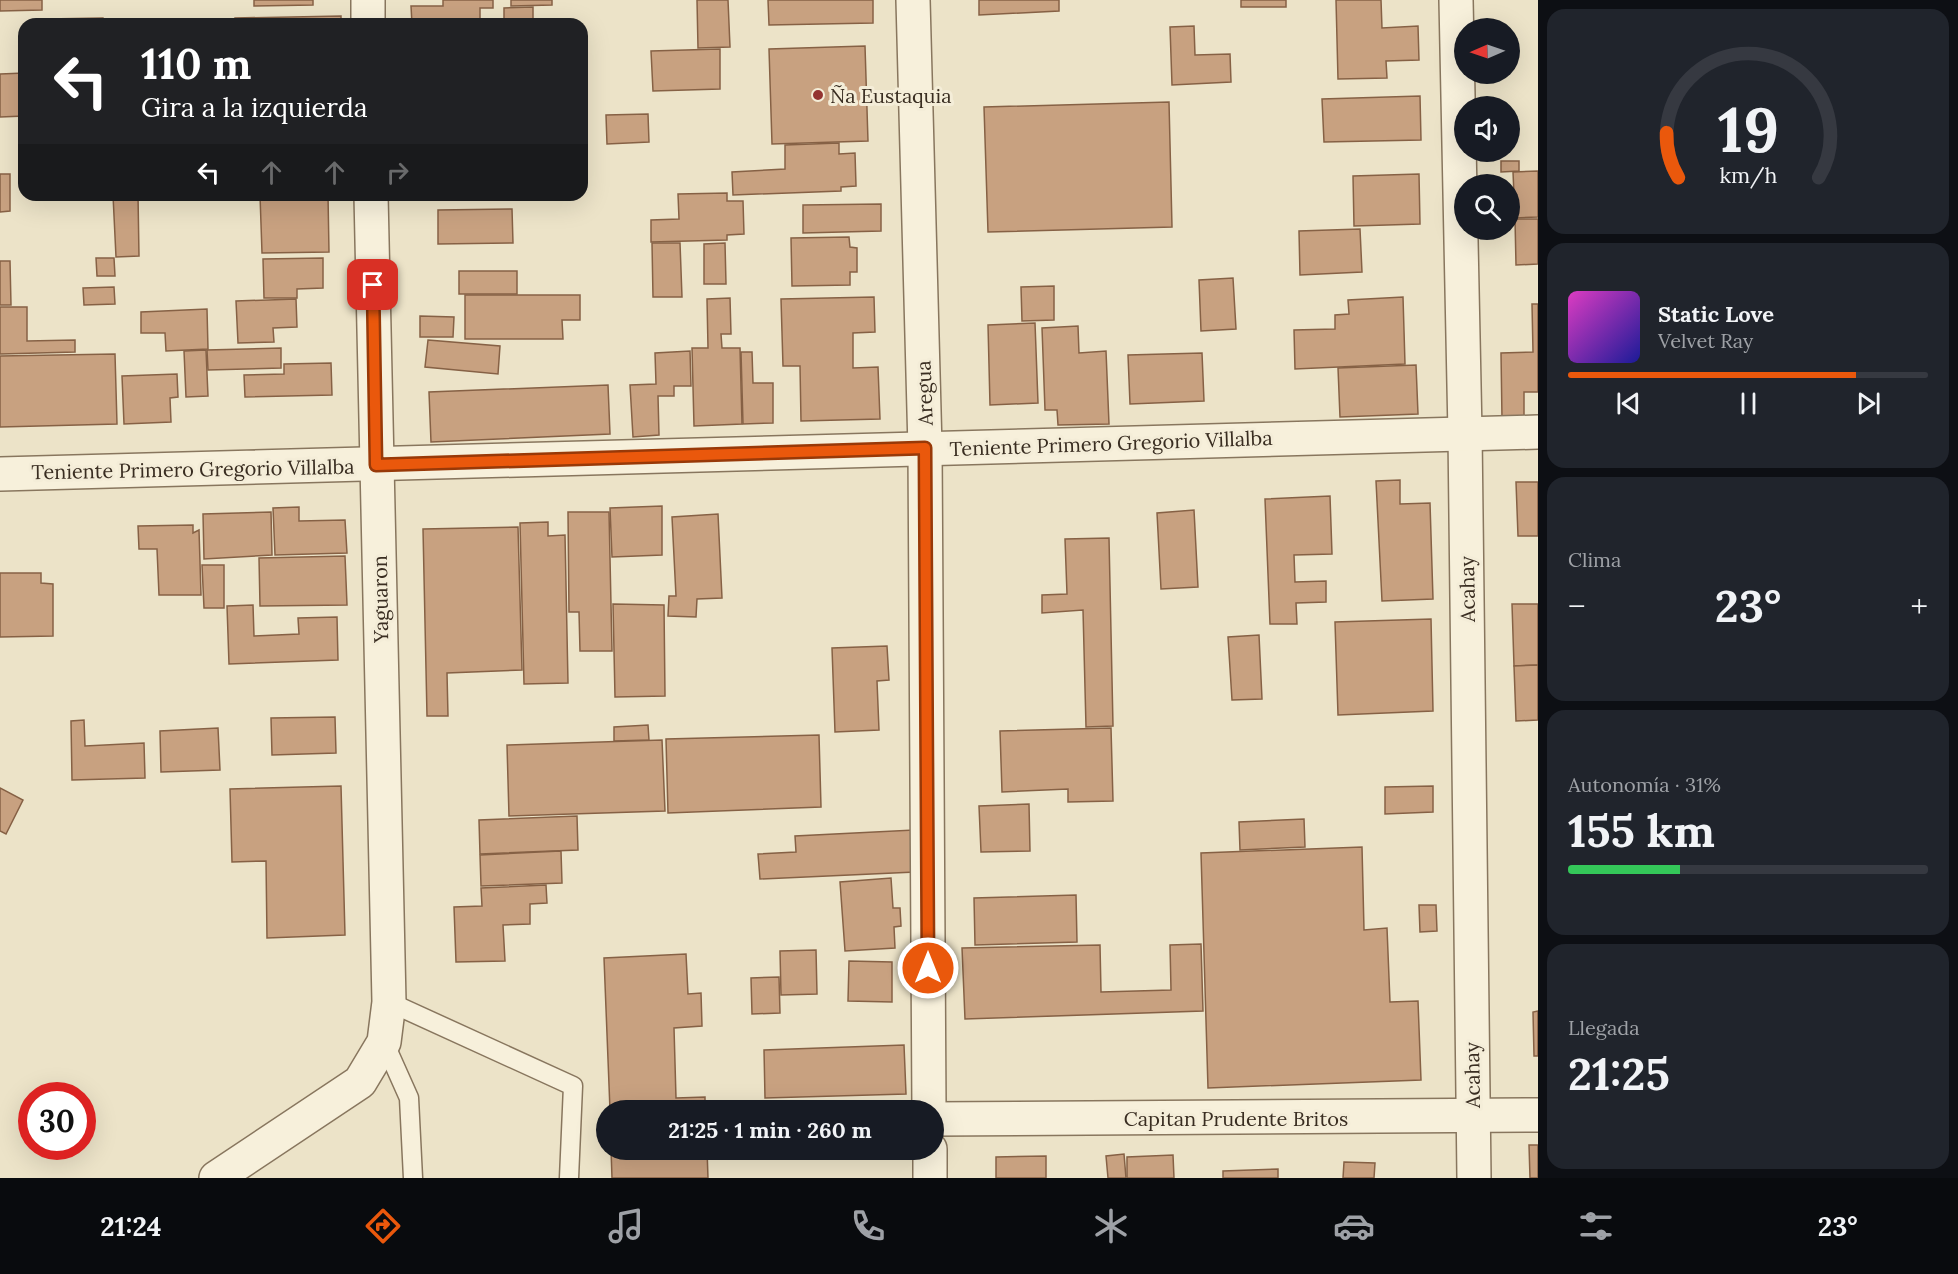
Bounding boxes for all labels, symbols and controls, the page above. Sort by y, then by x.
north arrow [1454,18,1520,84]
map controls [1454,18,1520,240]
text: 110 m [141,37,252,91]
icon: left [42,42,120,120]
place label: Ña Eustaquia [830,83,952,108]
marker: Ña Eustaquia [811,88,825,102]
text: Gira a la izquierda [141,90,368,124]
text: 19 [1717,90,1779,170]
button: sound [1454,96,1520,162]
icon: left [192,156,225,189]
icon: ahead [255,156,288,189]
icon: ahead [318,156,351,189]
icon: right [381,156,414,189]
text: km/h [1719,162,1777,190]
button: search [1454,174,1520,240]
pin [347,259,398,310]
icon: arrive [356,268,389,301]
text: Static Love [1658,300,1774,328]
text: Velvet Ray [1658,328,1753,353]
street label: Aregua [910,360,938,427]
icon: previous [1612,387,1645,420]
icon: pause [1732,387,1765,420]
icon: next [1852,387,1885,420]
street label: Teniente Primero Gregorio Villalba [949,425,1273,461]
street label: Teniente Primero Gregorio Villalba [31,454,355,484]
text: Clima [1568,547,1621,572]
street label: Yaguaron [367,555,393,644]
street label: Acahay [1454,555,1480,623]
text: 23° [1715,577,1781,634]
text: − [1568,585,1586,627]
text: + [1910,585,1928,627]
text: Autonomía · 31% [1568,772,1721,797]
text: 155 km [1568,802,1715,859]
position arrow [896,936,960,1000]
text: Llegada [1568,1015,1640,1040]
street label: Acahay [1459,1041,1485,1109]
text: 21:25 [1568,1045,1670,1102]
speed limit sign: 30 [18,1082,96,1160]
street label: Capitan Prudente Britos [1124,1106,1348,1131]
text: 21:25 · 1 min · 260 m [668,1116,872,1144]
icon: directions [362,1205,404,1247]
icon: music [605,1205,647,1247]
icon: phone [847,1205,889,1247]
icon: climate [1090,1205,1132,1247]
icon: car [1333,1205,1375,1247]
icon: filters [1575,1205,1617,1247]
text: 21:24 [100,1209,162,1243]
text: 23° [1818,1209,1858,1243]

